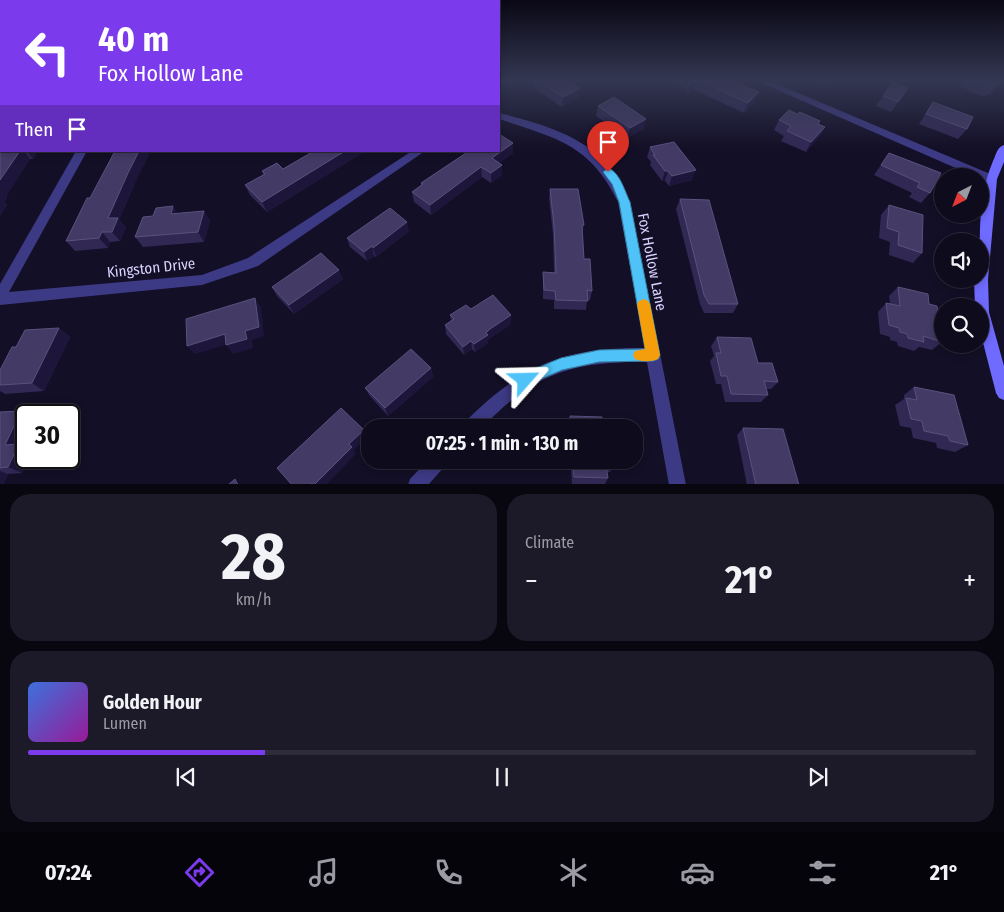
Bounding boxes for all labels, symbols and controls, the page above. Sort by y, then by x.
text: 40 m [98,18,169,60]
icon: left [15,20,80,85]
text: Fox Hollow Lane [98,60,243,87]
icon: arrive [63,115,91,143]
text: Then [15,118,53,141]
pin [587,121,629,172]
icon: arrive [594,128,622,156]
north arrow [934,168,989,222]
map controls [934,168,989,353]
street label: Fox Hollow Lane [634,212,670,312]
button: sound [934,233,989,288]
street label: Kingston Drive [106,254,196,282]
button: search [934,298,989,353]
position arrow [498,353,550,405]
speed limit sign: 30 [15,404,80,469]
text: 07:25 · 1 min · 130 m [426,432,578,455]
text: 28 [221,518,286,596]
text: Climate [525,533,574,552]
text: 21° [725,557,776,603]
text: − [525,564,538,597]
text: + [963,564,976,597]
text: km/h [236,590,271,609]
text: Golden Hour [103,691,202,714]
text: Lumen [103,714,147,733]
icon: previous [172,763,200,791]
icon: pause [488,763,516,791]
icon: next [804,763,832,791]
icon: directions [182,855,217,890]
icon: music [306,855,341,890]
icon: phone [431,855,466,890]
icon: climate [556,855,591,890]
icon: car [680,855,715,890]
icon: filters [805,855,840,890]
text: 07:24 [45,859,92,886]
text: 21° [930,859,959,886]

